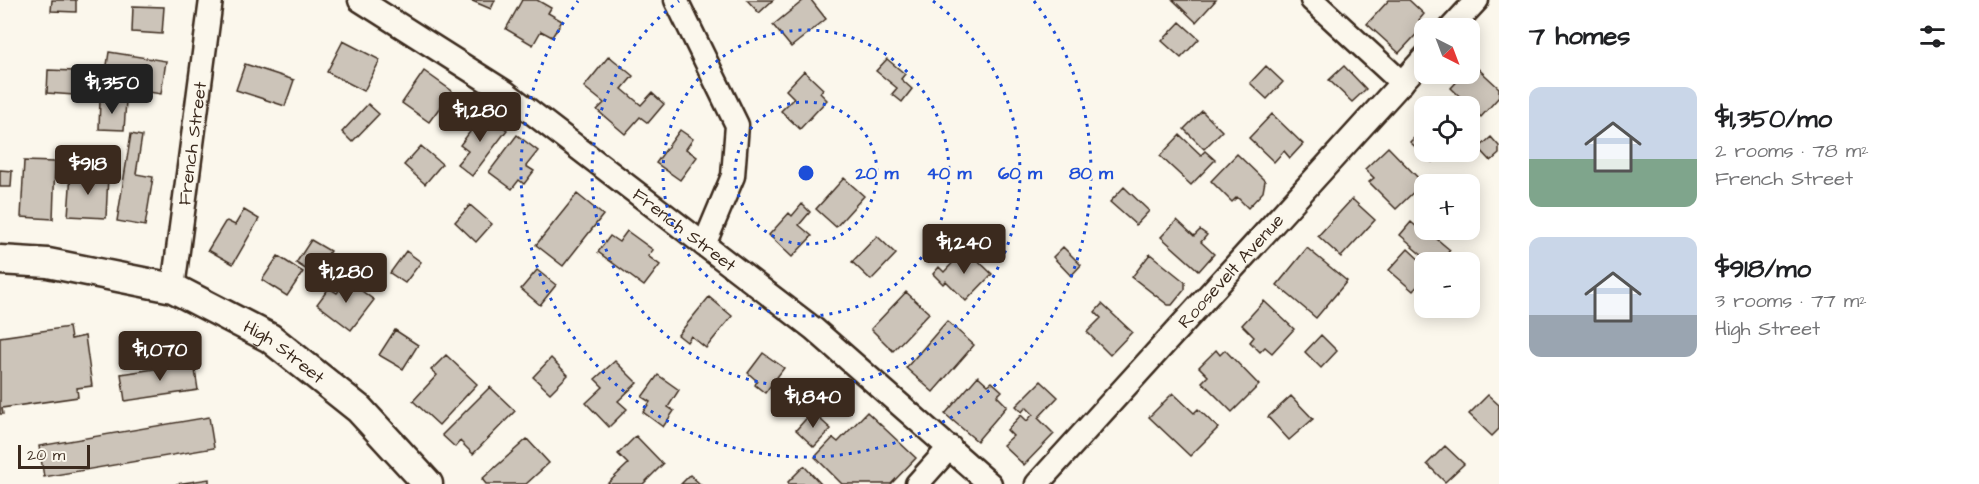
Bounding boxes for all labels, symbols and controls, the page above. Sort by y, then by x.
north arrow [1414,18,1480,84]
map controls [1414,18,1480,318]
text: 7 homes [1529,18,1630,54]
icon: filters [1916,20,1949,53]
pin: $1,350 [63,64,161,115]
text: $1,350 [85,69,139,97]
street label: French Street [172,79,213,207]
pin: $1,280 [431,92,529,143]
button: locate [1414,96,1480,162]
text: $1,280 [453,97,507,125]
text: $1,350/mo [1715,101,1832,137]
icon: home [1577,111,1649,183]
text: 2 rooms · 78 m² [1715,137,1869,165]
pin: $918 [52,145,124,196]
text: $918 [69,150,107,178]
text: 20 m [855,161,899,186]
text: 40 m [927,161,972,186]
text: 60 m [998,161,1043,186]
text: 80 m [1069,161,1114,186]
centre of rings [796,163,816,183]
text: French Street [1715,165,1853,193]
button: + [1414,174,1480,240]
street label: French Street [627,182,742,278]
street label: Roosevelt Avenue [1172,208,1290,334]
pin: $1,240 [915,224,1013,275]
text: $1,240 [937,229,991,257]
text: $918/mo [1715,251,1811,287]
button: − [1414,252,1480,318]
pin: $1,280 [297,253,395,304]
text: $1,280 [319,258,373,286]
icon: home [1577,261,1649,333]
text: 3 rooms · 77 m² [1715,287,1867,315]
street label: High Street [239,314,330,390]
text: High Street [1715,315,1820,343]
pin: $1,070 [111,331,209,382]
text: $1,070 [133,336,187,364]
pin: $1,840 [764,378,862,429]
text: $1,840 [785,383,841,411]
scale bar [18,442,90,470]
text: 20 m [27,444,65,466]

